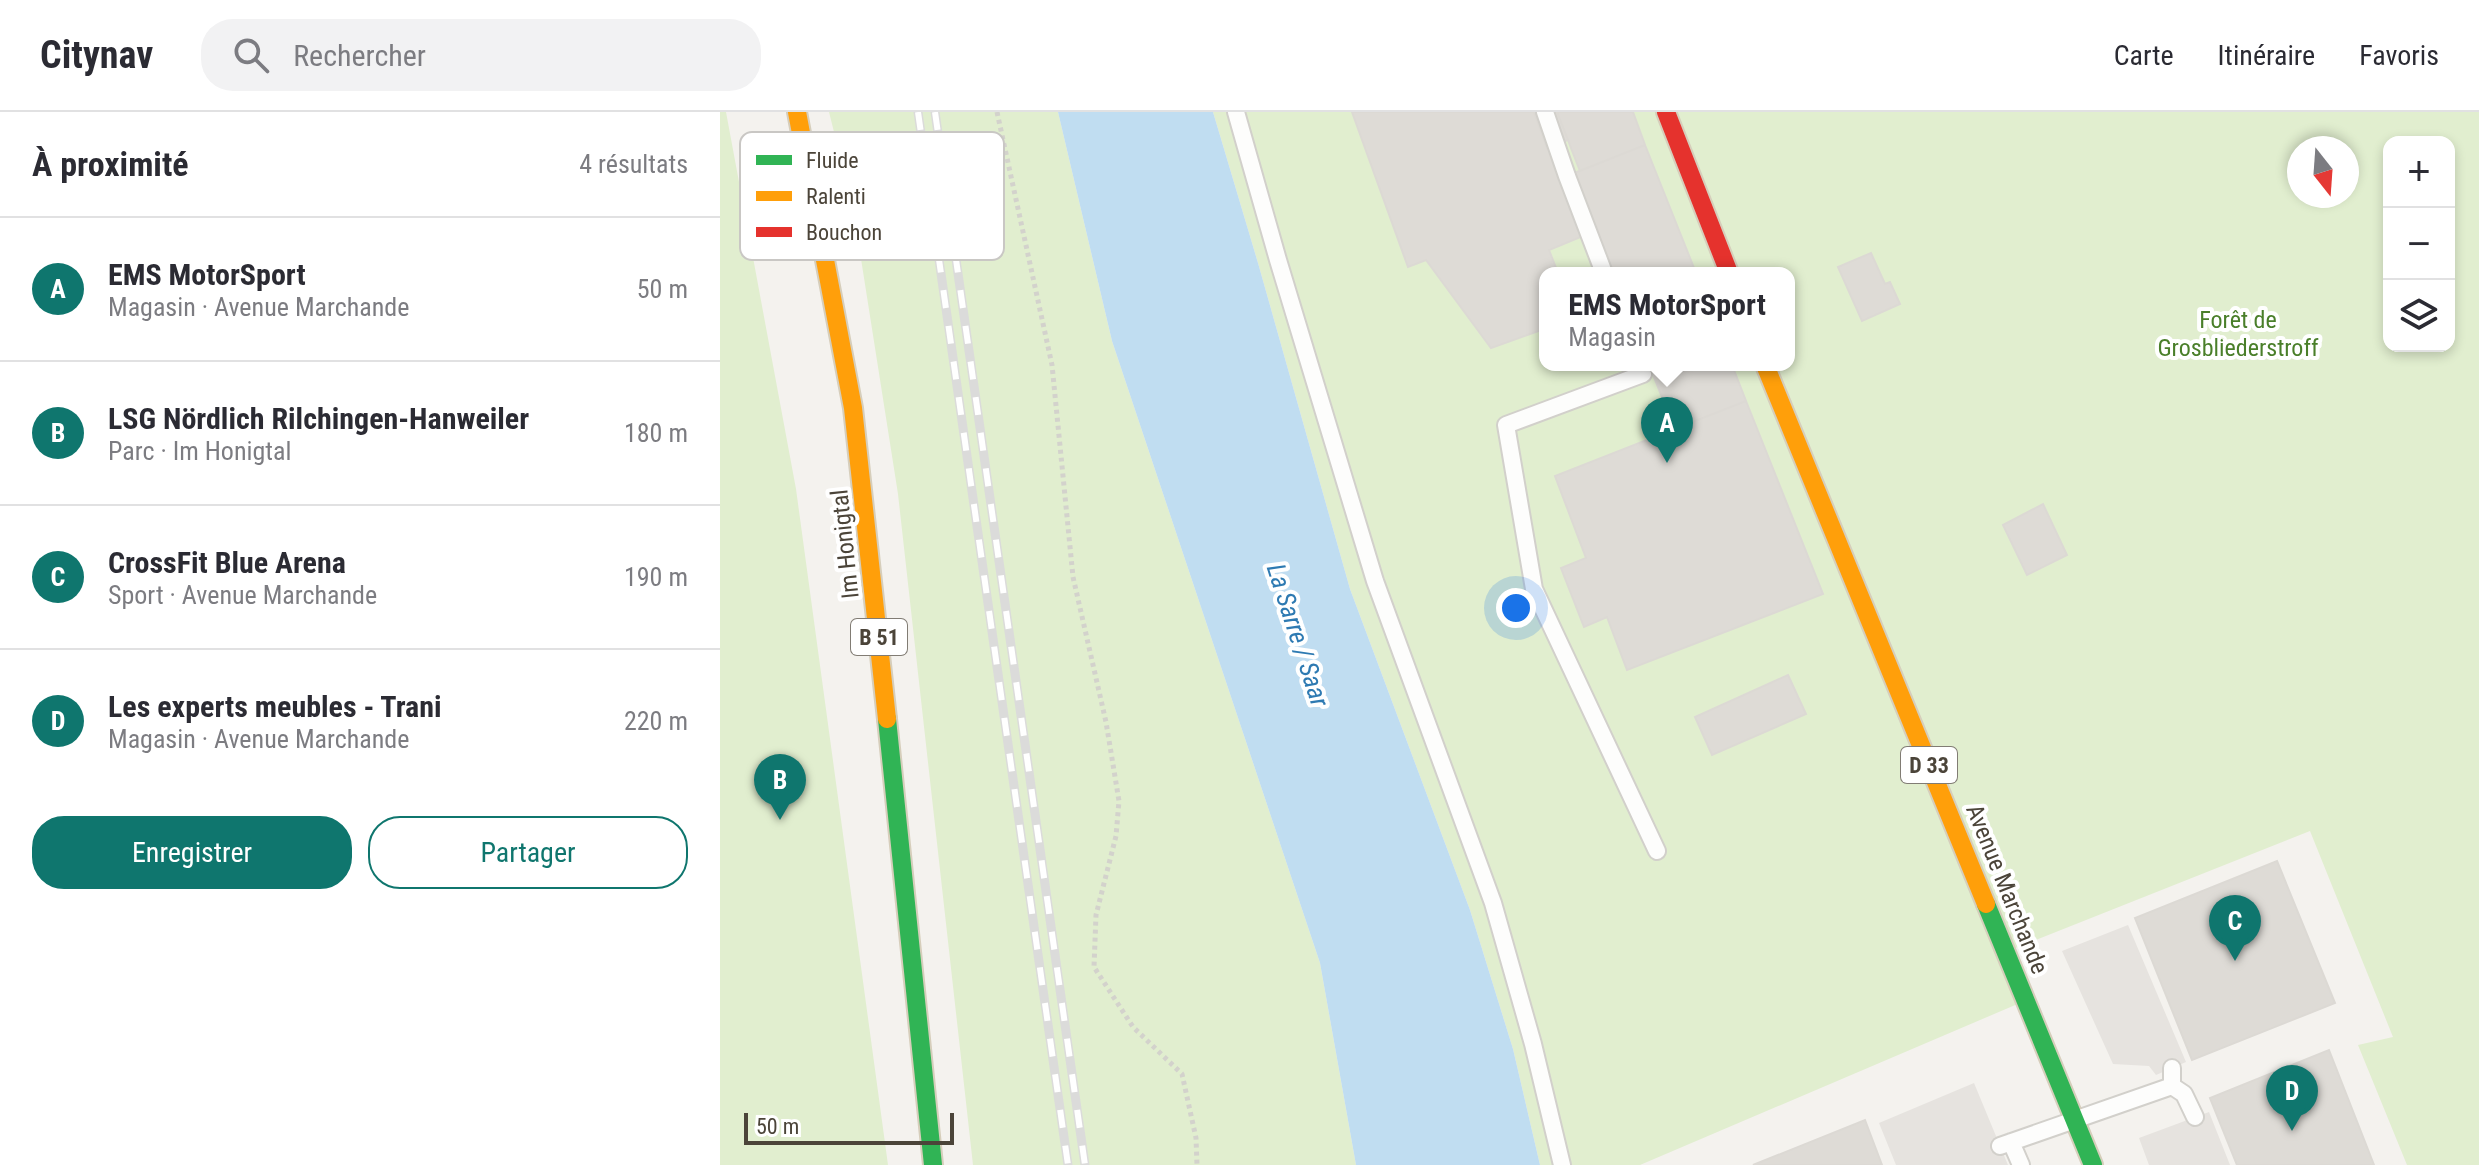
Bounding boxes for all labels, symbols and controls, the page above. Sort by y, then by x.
search box [201,19,761,91]
text: Citynav [40,33,153,77]
icon: search [229,33,273,77]
text: Rechercher [293,38,426,73]
text: Carte [2114,39,2174,72]
text: Itinéraire [2218,39,2315,72]
text: Favoris [2359,39,2439,72]
legend [740,132,1004,260]
north arrow [2287,136,2359,208]
map controls [2383,136,2455,352]
button: + [2383,136,2455,208]
text: À proximité [32,144,189,184]
text: Fluide [806,148,859,173]
text: 4 résultats [579,149,688,179]
text: Ralenti [806,184,866,209]
button: − [2383,208,2455,280]
text: Bouchon [806,220,882,245]
text: EMS MotorSport [108,257,306,292]
popup [1539,267,1795,371]
text: A [50,274,66,304]
text: 50 m [637,274,688,304]
button: layers [2383,280,2455,352]
text: EMS MotorSport [1568,287,1766,322]
text: Magasin · Avenue Marchande [108,292,409,322]
park label: Forêt de Grosbliederstroff [2157,306,2319,362]
text: Magasin [1568,322,1656,352]
pin: A [1641,397,1693,463]
text: LSG Nördlich Rilchingen-Hanweiler [108,401,529,436]
text: B [51,418,65,448]
text: 180 m [624,418,688,448]
text: Parc · Im Honigtal [108,436,291,466]
street label: Im Honigtal [825,488,865,600]
text: CrossFit Blue Arena [108,545,346,580]
water label: La Sarre / Saar [1261,560,1336,711]
text: C [51,562,65,592]
text: 190 m [624,562,688,592]
text: Sport · Avenue Marchande [108,580,377,610]
your location [1496,588,1536,628]
road number: B 51 [851,619,907,655]
text: Les experts meubles - Trani [108,689,442,724]
text: D [51,706,65,736]
text: 220 m [624,706,688,736]
text: Magasin · Avenue Marchande [108,724,409,754]
road number: D 33 [1901,747,1957,783]
pin: B [754,754,806,820]
street label: Avenue Marchande [1960,800,2054,978]
button: Enregistrer [32,816,352,889]
button: Partager [368,816,688,889]
pin: C [2209,895,2261,961]
pin: D [2266,1065,2318,1131]
scale bar [744,1109,954,1145]
text: 50 m [756,1114,799,1139]

